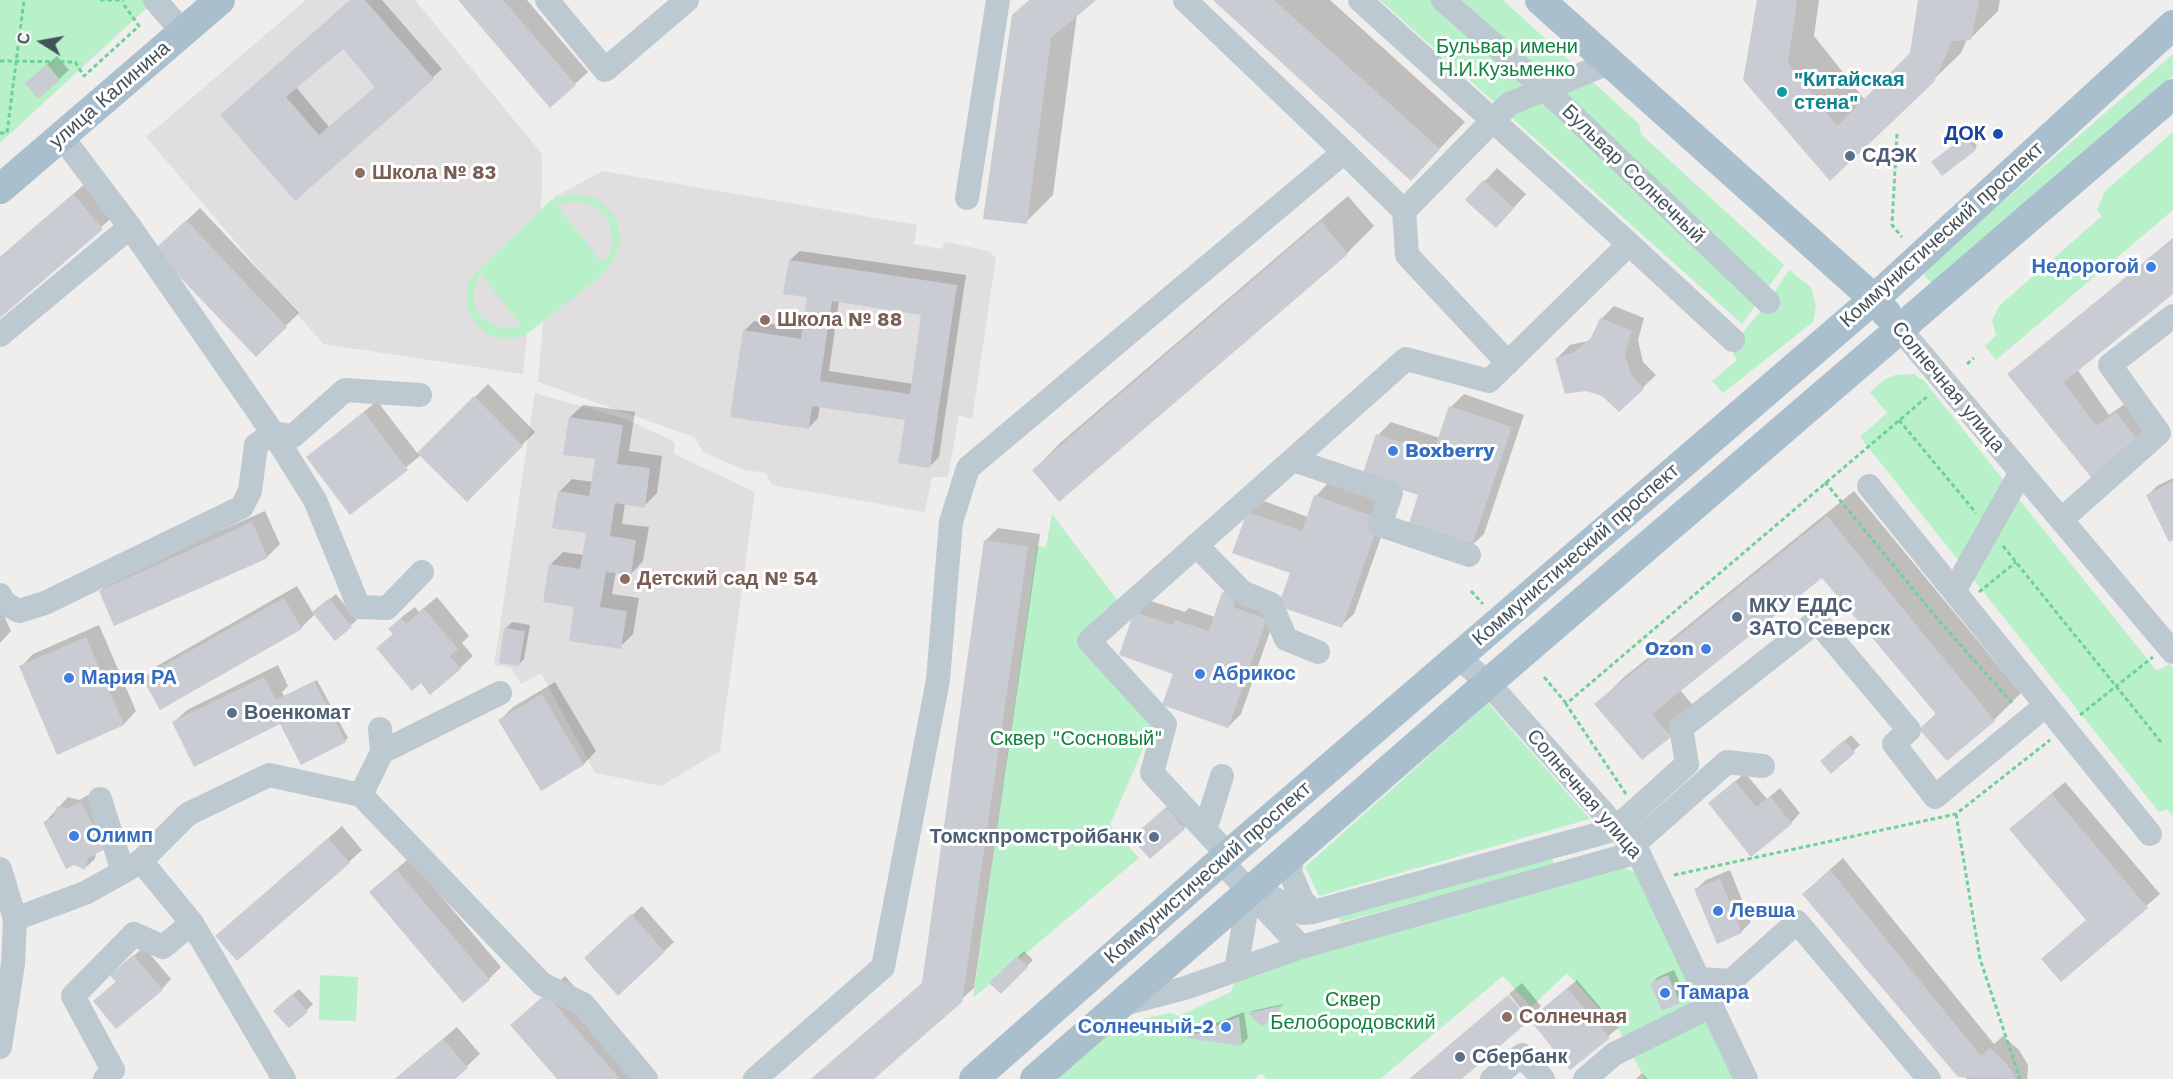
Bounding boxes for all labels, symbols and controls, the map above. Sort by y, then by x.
north arrow [12,12,72,72]
text: С [13,31,34,46]
park label: Бульвар имени Н.И.Кузьменко [1436,35,1578,82]
street label: улица Калинина [45,36,175,154]
place label: "Китайская стена" [1794,68,1905,115]
marker: "Китайская стена" [1775,85,1789,99]
street label: Бульвар Солнечный [1557,100,1709,248]
place label: ДОК [1944,122,1986,146]
marker: ДОК [1991,127,2005,141]
street label: Коммунистический проспект [1835,137,2049,333]
place label: СДЭК [1862,144,1917,168]
marker: СДЭК [1843,149,1857,163]
place label: Школа № 83 [372,161,496,185]
marker: Школа № 83 [353,166,367,180]
place label: Недорогой [2032,255,2139,279]
marker: Недорогой [2144,260,2158,274]
place label: Школа № 88 [777,308,902,332]
marker: Школа № 88 [758,313,772,327]
street label: Солнечная улица [1886,317,2010,457]
place label: Boxberry [1405,439,1494,463]
marker: Boxberry [1386,444,1400,458]
street label: Коммунистический проспект [1468,459,1684,651]
place label: Детский сад № 54 [637,567,818,591]
marker: Детский сад № 54 [618,572,632,586]
place label: МКУ ЕДДС ЗАТО Северск [1749,594,1890,641]
marker: МКУ ЕДДС ЗАТО Северск [1730,610,1744,624]
place label: Ozon [1645,637,1694,661]
marker: Ozon [1699,642,1713,656]
place label: Абрикос [1212,662,1296,686]
place label: Мария РА [81,666,177,690]
marker: Абрикос [1193,667,1207,681]
marker: Мария РА [62,671,76,685]
place label: Военкомат [244,701,351,725]
marker: Военкомат [225,706,239,720]
street label: Солнечная улица [1521,724,1647,864]
park label: Сквер "Сосновый" [990,727,1162,751]
street label: Коммунистический проспект [1100,777,1316,969]
place label: Олимп [86,824,153,848]
place label: Томскпромстройбанк [929,825,1142,849]
marker: Олимп [67,829,81,843]
marker: Томскпромстройбанк [1147,830,1161,844]
place label: Левша [1730,899,1795,923]
marker: Левша [1711,904,1725,918]
place label: Тамара [1677,981,1749,1005]
marker: Тамара [1658,986,1672,1000]
park label: Сквер Белобородовский [1270,988,1436,1035]
place label: Солнечная [1519,1005,1627,1029]
marker: Солнечная [1500,1010,1514,1024]
place label: Солнечный-2 [1078,1015,1214,1039]
marker: Солнечный-2 [1219,1020,1233,1034]
place label: Сбербанк [1472,1045,1567,1069]
marker: Сбербанк [1453,1050,1467,1064]

